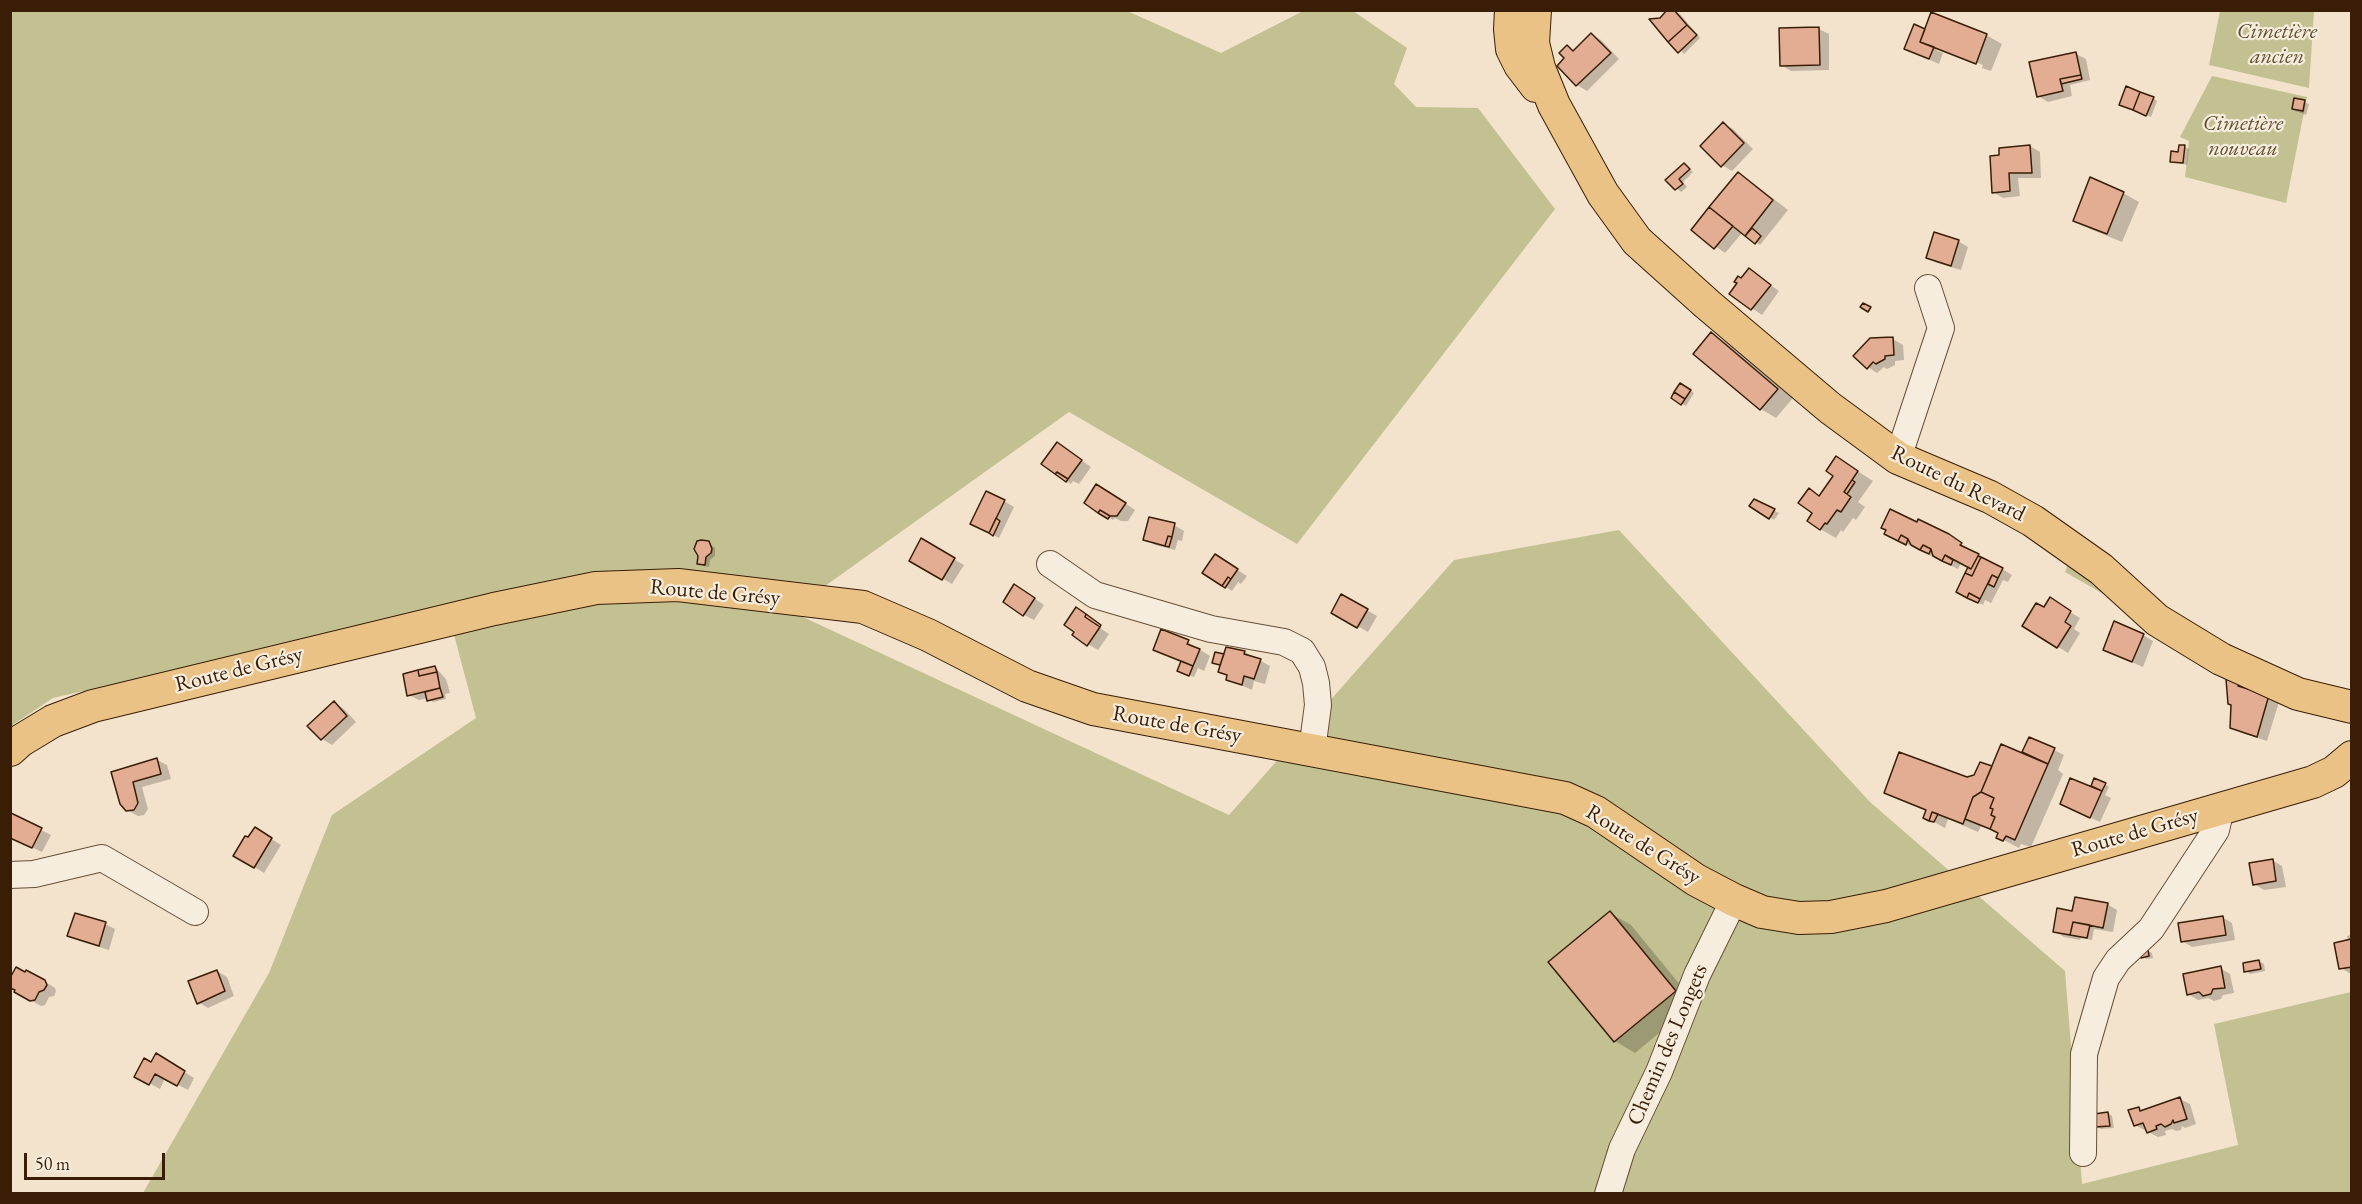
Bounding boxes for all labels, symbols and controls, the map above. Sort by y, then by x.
park label: Cimetière ancien [2237,19,2317,70]
park label: Cimetière nouveau [2203,111,2283,162]
street label: Route du Revard [1887,440,2029,528]
street label: Route de Grésy [649,574,781,612]
street label: Route de Grésy [172,641,306,699]
street label: Route de Grésy [1110,701,1244,749]
street label: Route de Grésy [1581,799,1705,891]
street label: Route de Grésy [2069,802,2201,864]
street label: Chemin des Longets [1622,960,1714,1130]
scale bar [27,1141,168,1179]
text: 50 m [35,1152,70,1175]

